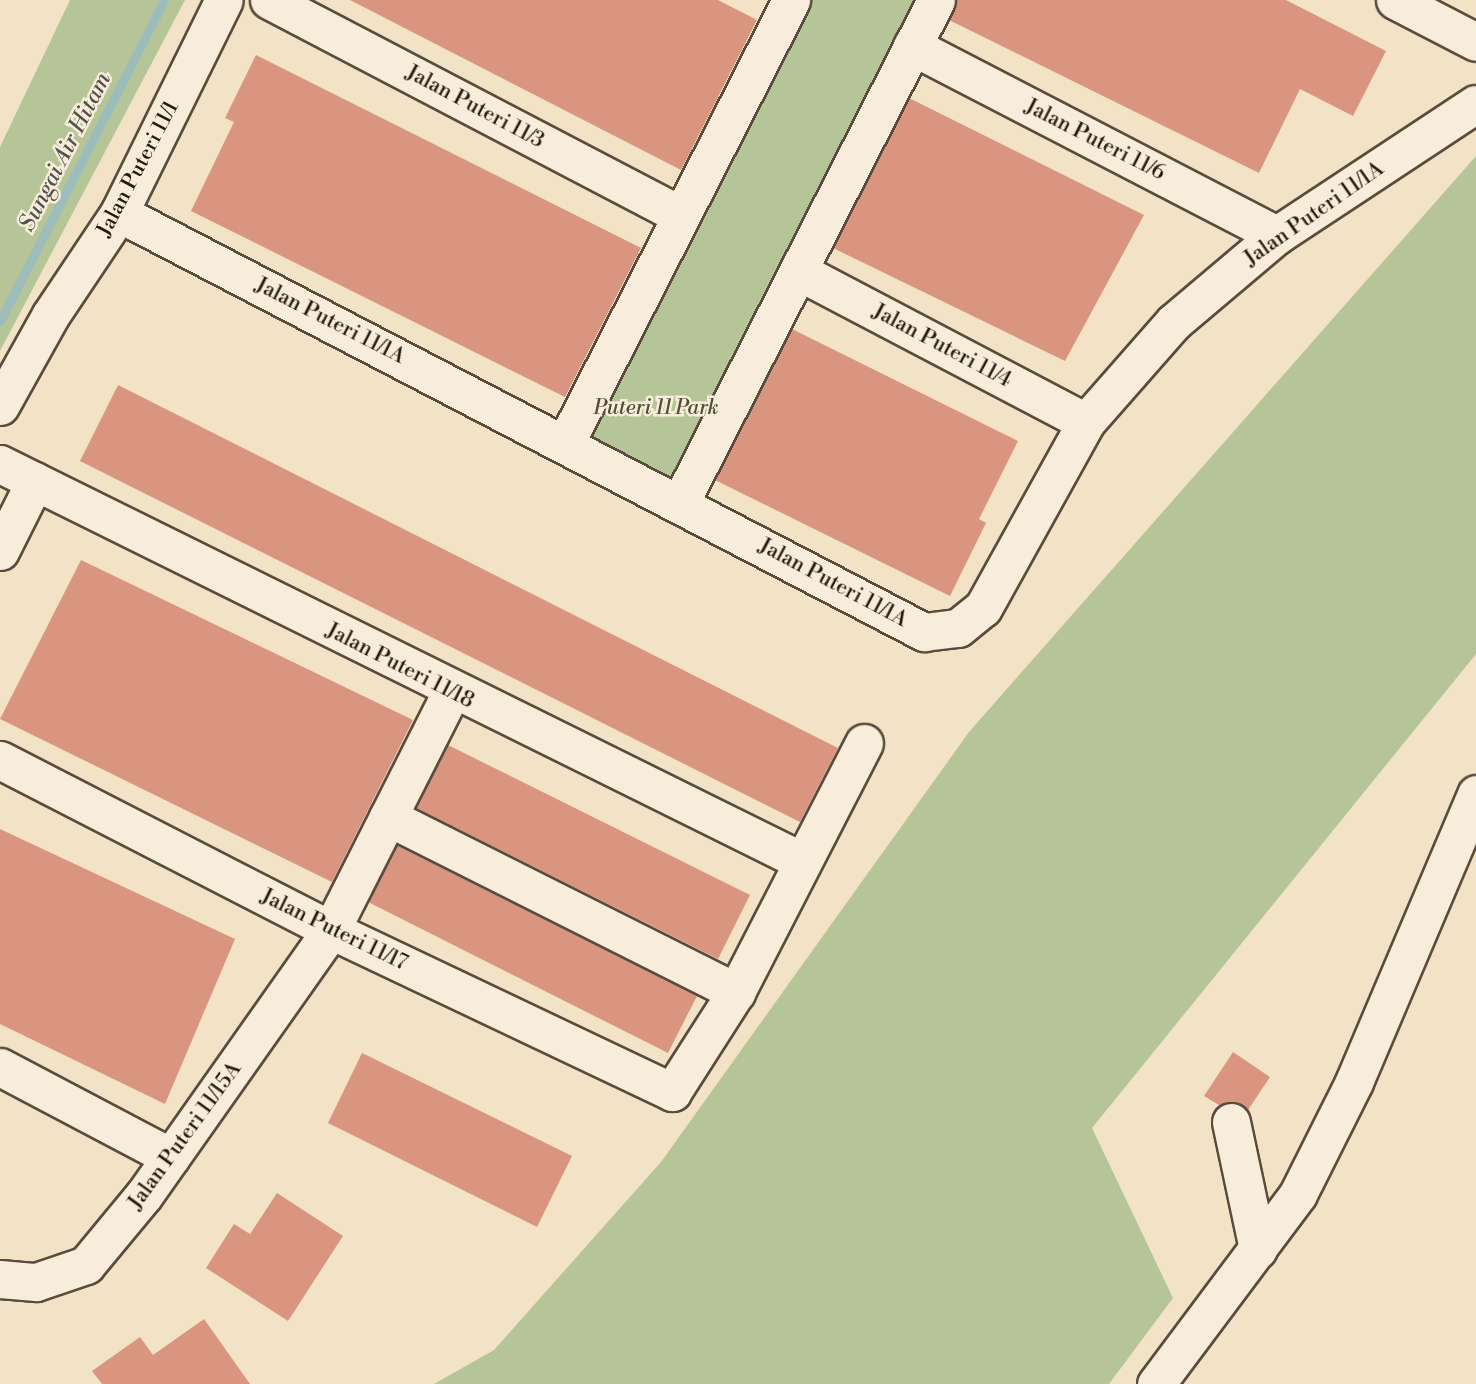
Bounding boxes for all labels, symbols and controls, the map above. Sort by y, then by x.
street label: Jalan Puteri 11/3 [402,60,548,154]
water label: Sungai Air Hitam [13,68,117,236]
street label: Jalan Puteri 11/6 [1021,94,1169,186]
street label: Jalan Puteri 11/1 [92,97,184,241]
street label: Jalan Puteri 11/1A [1239,156,1389,272]
street label: Jalan Puteri 11/1A [251,272,409,370]
street label: Jalan Puteri 11/4 [868,299,1016,393]
park label: Puteri 11 Park [594,395,718,421]
street label: Jalan Puteri 11/1A [754,533,912,633]
street label: Jalan Puteri 11/18 [322,618,478,714]
street label: Jalan Puteri 11/17 [257,884,411,976]
street label: Jalan Puteri 11/15A [123,1057,247,1215]

